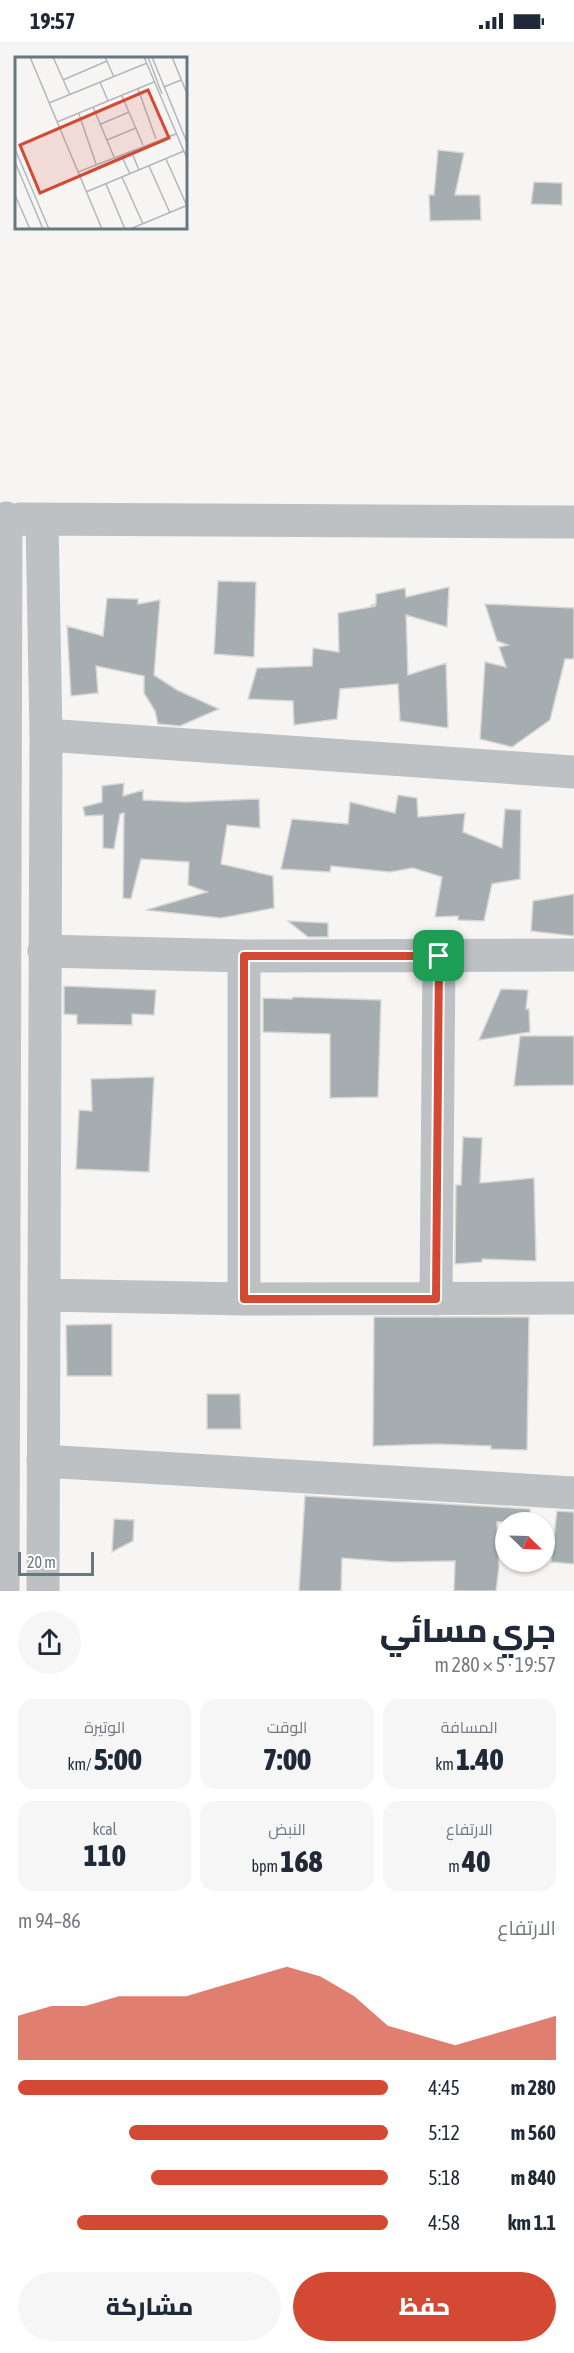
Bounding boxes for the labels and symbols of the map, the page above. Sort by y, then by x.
inset map [15,57,188,230]
pin [413,930,464,981]
north arrow [495,1512,555,1572]
scale bar [18,1549,94,1576]

